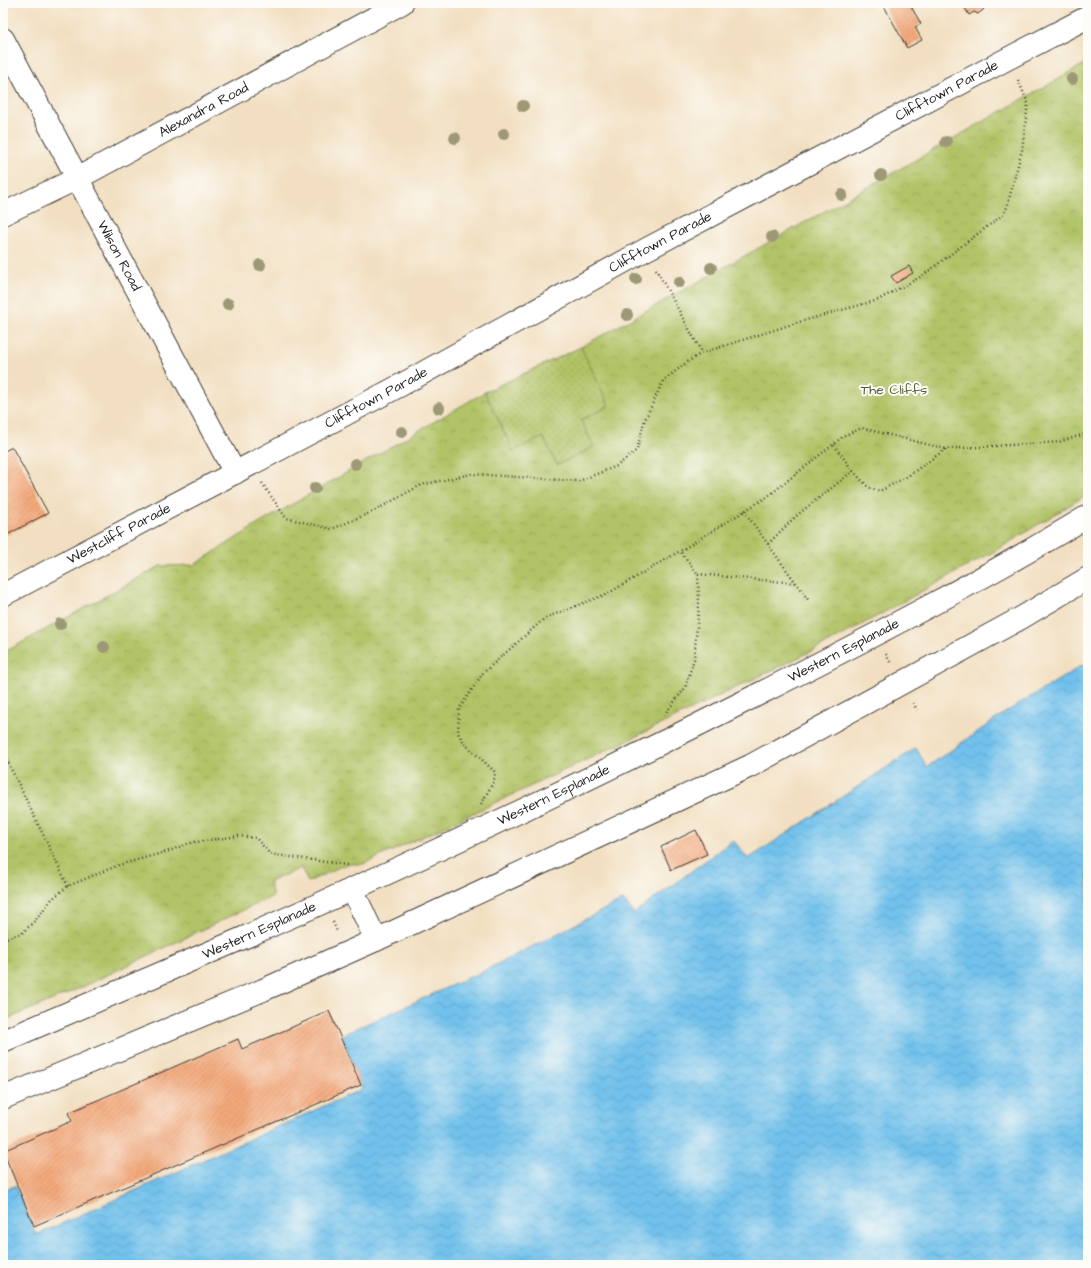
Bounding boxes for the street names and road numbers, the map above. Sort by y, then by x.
street label: Clifftown Parade [892,55,1002,126]
street label: Alexandra Road [155,78,252,143]
street label: Clifftown Parade [605,206,716,278]
street label: Wilson Road [92,217,146,295]
street label: Clifftown Parade [321,362,432,434]
street label: Westcliff Parade [64,498,175,569]
street label: Western Esplanade [784,613,903,688]
street label: Western Esplanade [494,760,614,831]
street label: Western Esplanade [199,897,320,965]

